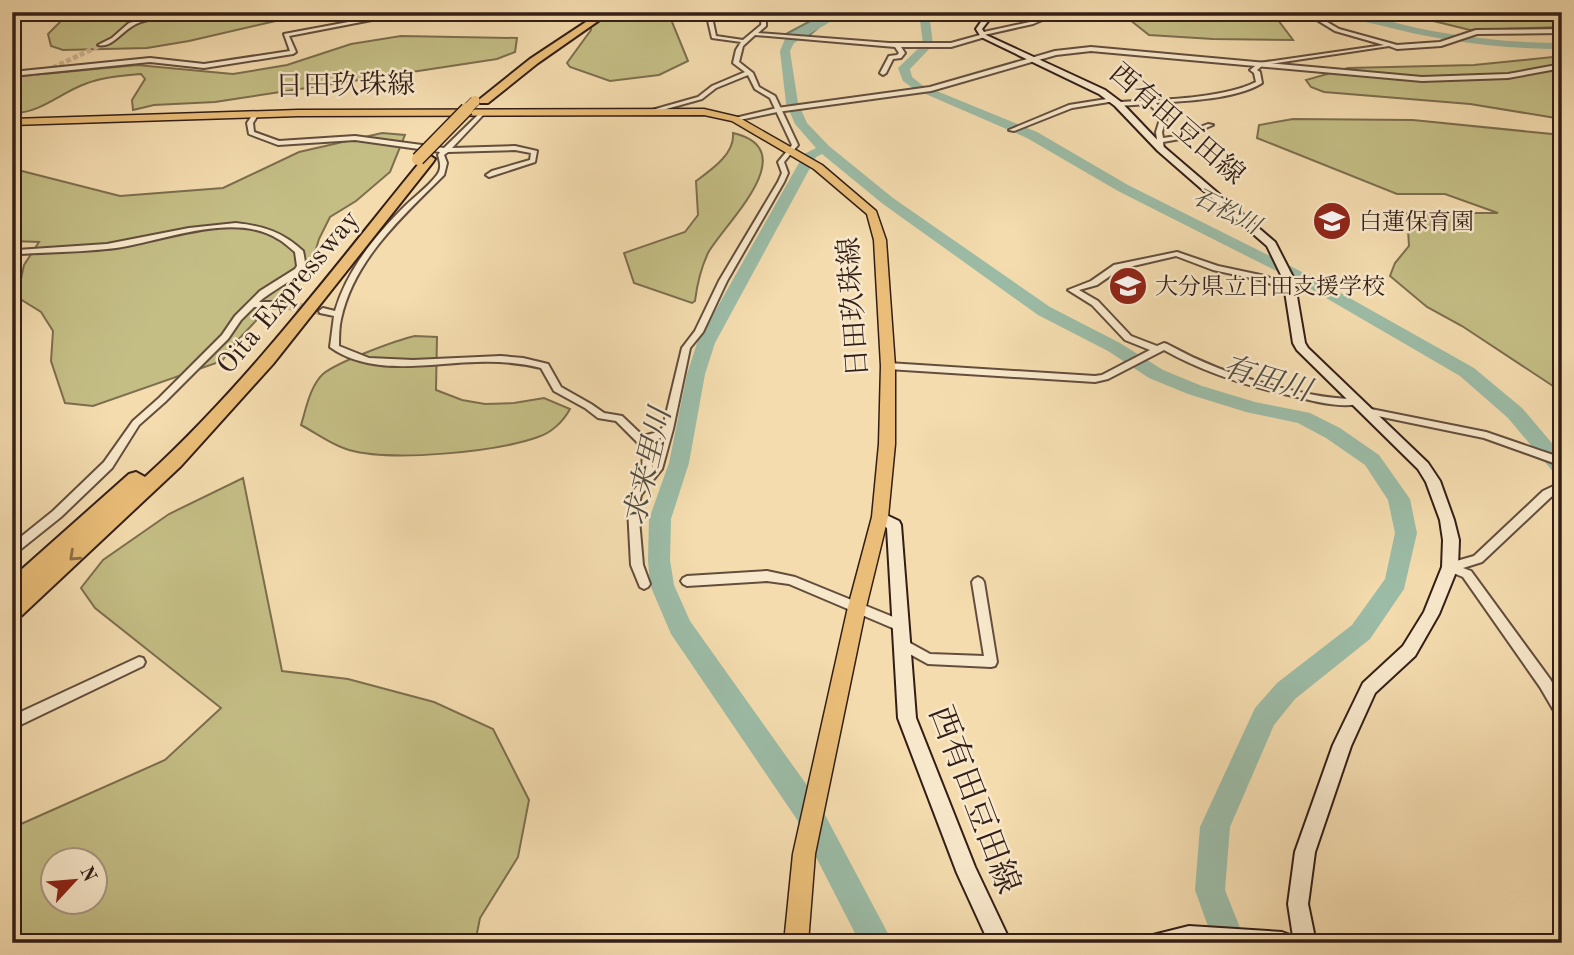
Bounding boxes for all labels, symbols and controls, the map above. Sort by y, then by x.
street label: 西有田豆田線 [1103,57,1251,191]
street label: 日田玖珠線 [275,69,415,102]
water label: 石松川 [1189,183,1268,241]
school or university icon: 白蓮保育園 [1311,200,1353,242]
street label: Oita Expressway [213,205,366,380]
place label: 白蓮保育園 [1359,209,1474,234]
street label: 日田玖珠線 [833,236,874,378]
school or university icon: 大分県立日田支援学校 [1107,265,1149,307]
place label: 大分県立日田支援学校 [1155,274,1385,299]
water label: 有田川 [1219,350,1318,408]
water label: 求来里川 [618,402,678,529]
one-way arrow [69,548,82,560]
street label: 西有田豆田線 [922,701,1026,899]
north arrow [38,846,108,916]
text: N [75,864,99,886]

